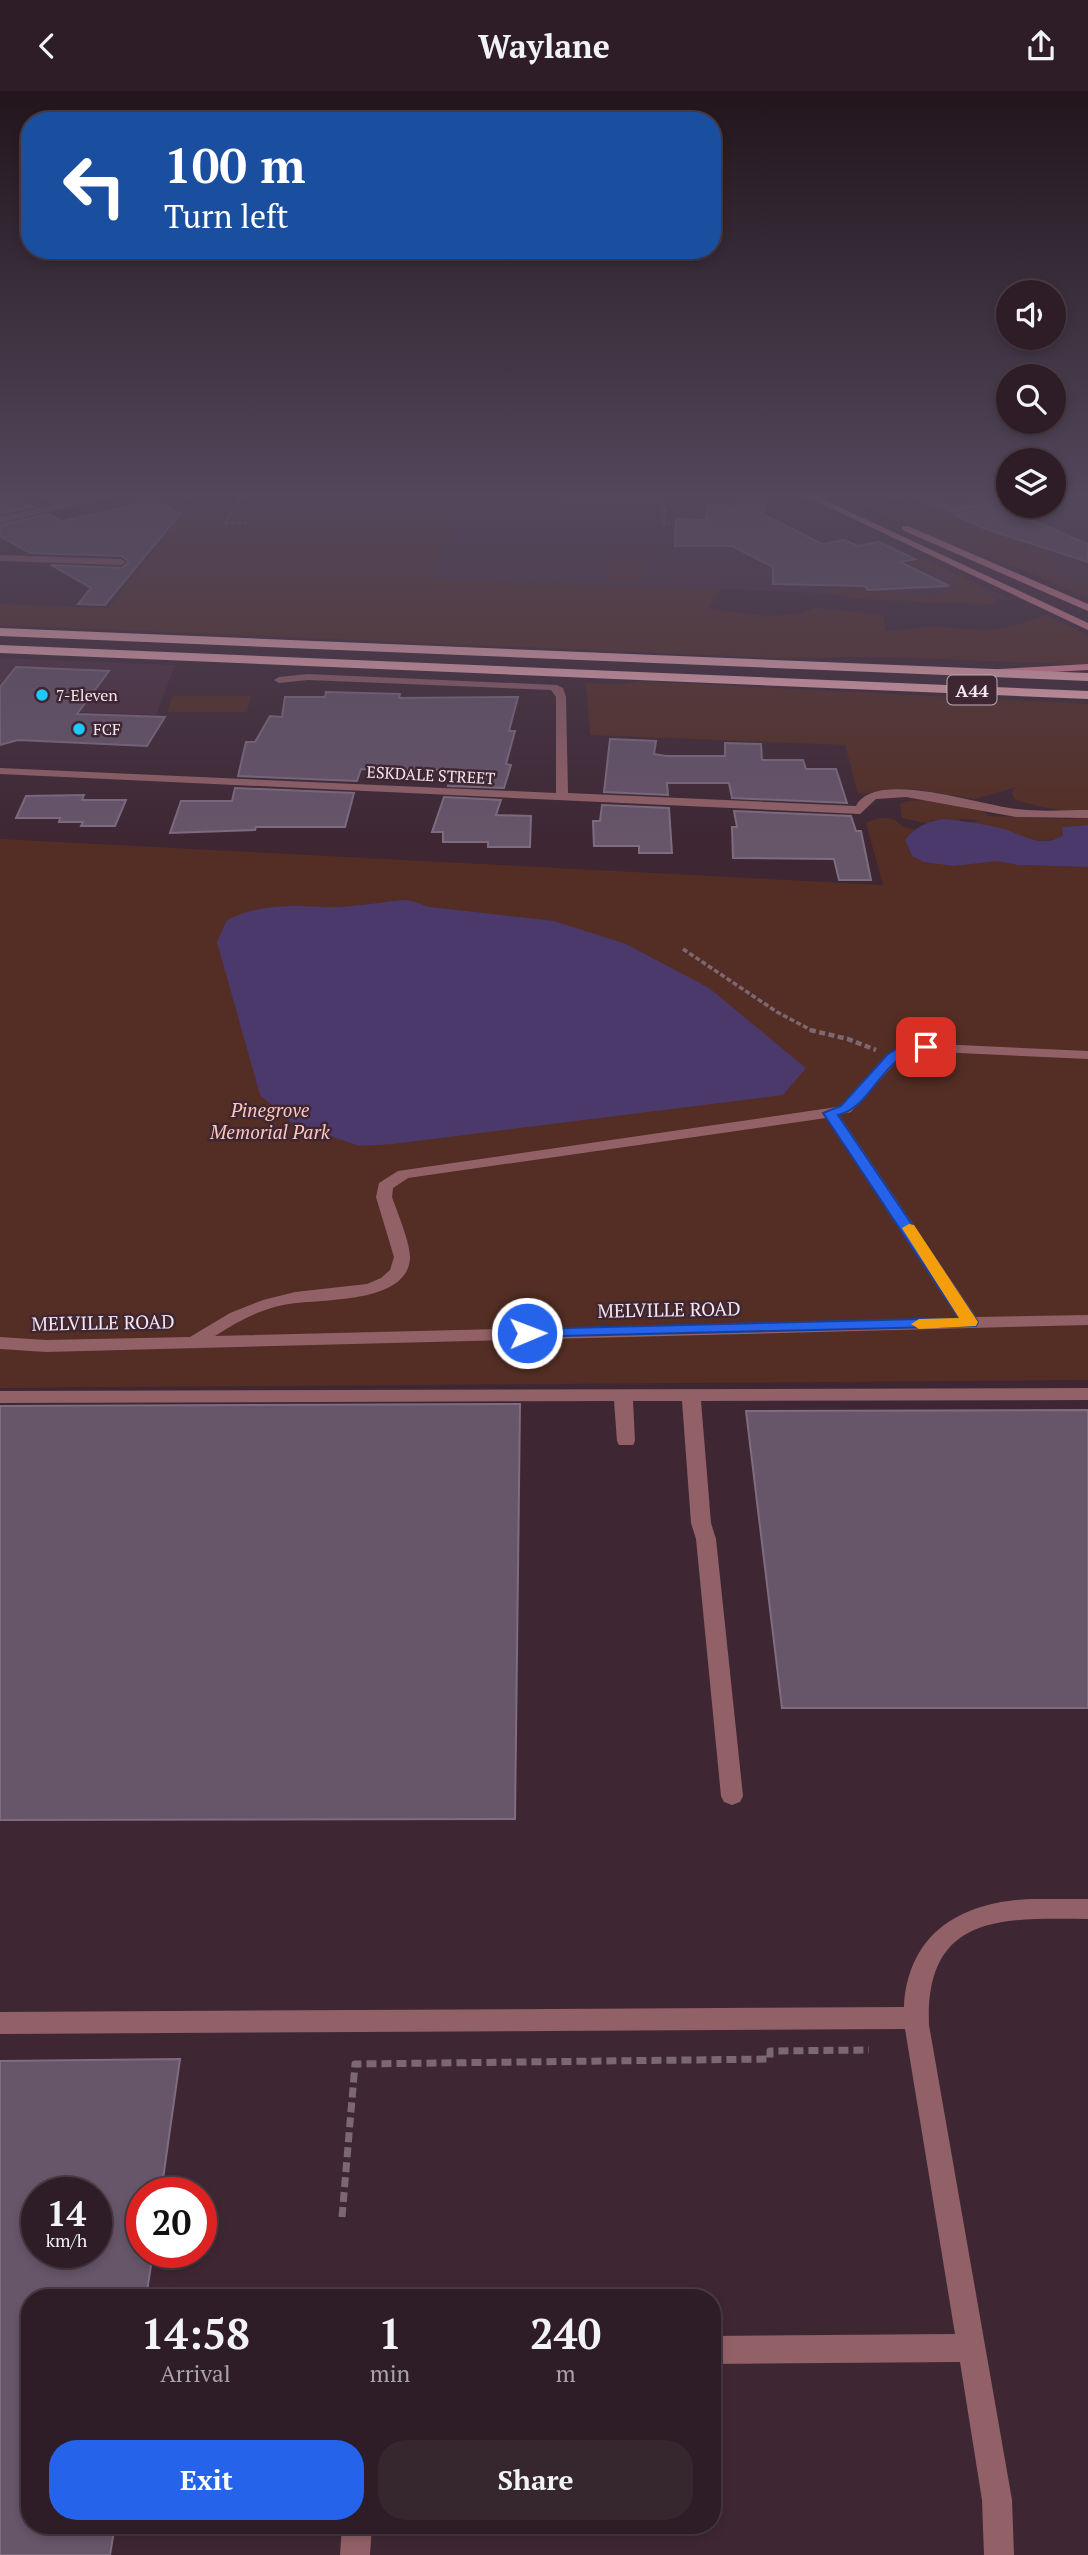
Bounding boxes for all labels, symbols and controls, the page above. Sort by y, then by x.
text: Waylane [478,25,610,67]
icon: back [28,27,66,65]
icon: share [1022,27,1060,65]
text: 100 m [164,132,306,197]
icon: left [49,140,140,231]
text: Turn left [164,195,288,237]
map controls [996,280,1066,518]
button: sound [996,280,1066,350]
button: search [996,364,1066,434]
button: layers [996,448,1066,518]
road number: A44 [948,675,996,705]
place label: 7-Eleven [56,684,118,706]
marker: 7-Eleven [34,687,50,703]
place label: FCF [93,718,121,740]
marker: FCF [71,721,87,737]
street label: ESKDALE STREET [366,761,496,789]
pin [896,1017,956,1077]
icon: arrive [907,1028,945,1066]
park label: Pinegrove Memorial Park [209,1097,331,1144]
street label: MELVILLE ROAD [597,1295,741,1323]
position arrow [490,1296,564,1370]
street label: MELVILLE ROAD [31,1308,175,1336]
speed limit sign: 20 [126,2177,217,2268]
text: 14 [47,2190,86,2236]
text: km/h [46,2228,87,2252]
text: 14:58 [141,2305,250,2361]
text: 1 [378,2305,402,2361]
text: 240 [530,2305,601,2361]
text: Arrival [160,2358,231,2389]
text: min [370,2358,410,2389]
text: m [556,2358,576,2389]
button: Exit [49,2440,364,2520]
button: Share [378,2440,693,2520]

